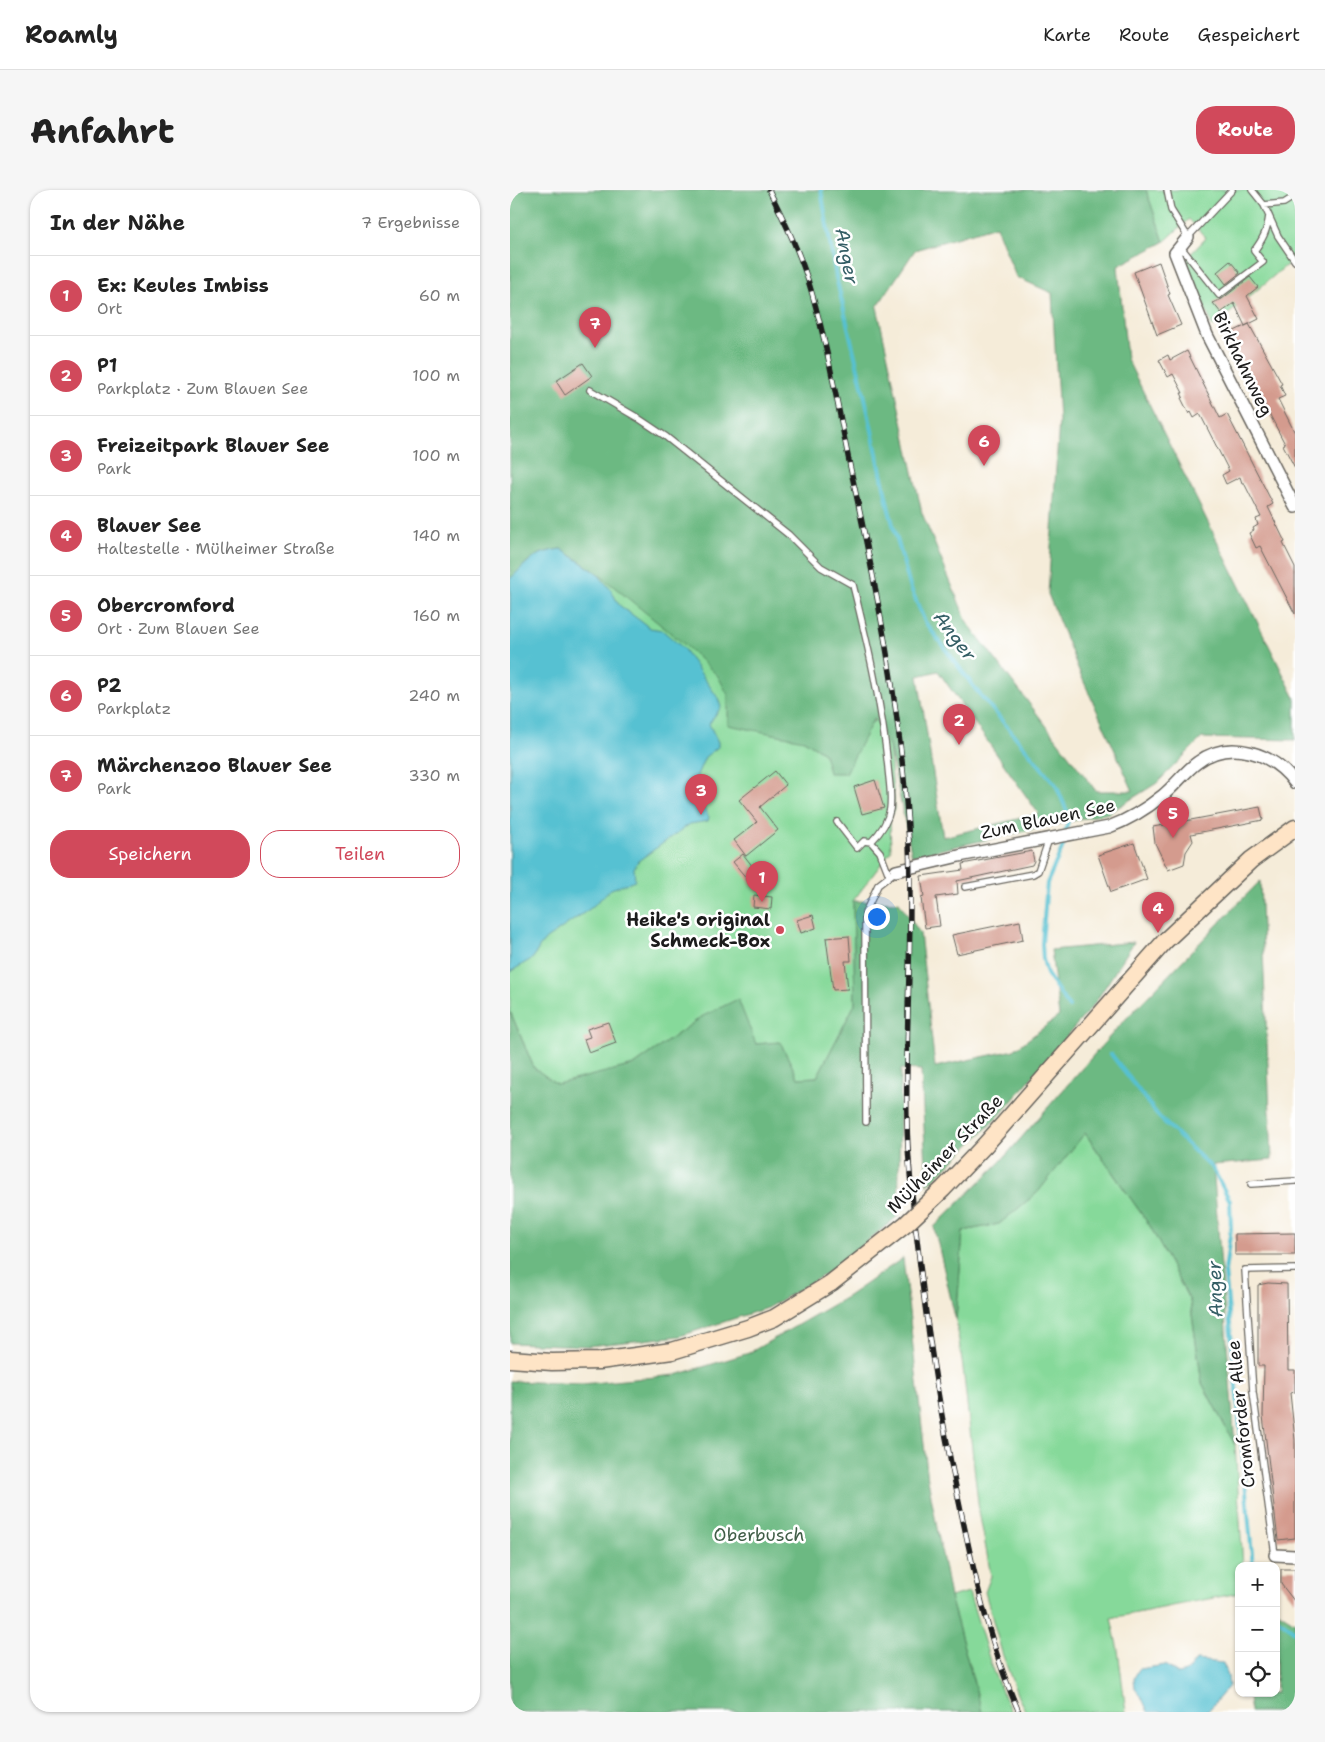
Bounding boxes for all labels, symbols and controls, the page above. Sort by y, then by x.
text: Roamly [25,19,118,51]
text: Karte [1043,23,1091,47]
text: Route [1119,23,1170,47]
text: Gespeichert [1198,23,1300,47]
button: Route [1196,106,1295,154]
text: Anfahrt [30,107,174,154]
text: In der Nähe [50,209,185,237]
text: 7 Ergebnisse [361,212,460,233]
water label: Anger [829,226,865,287]
text: Ex: Keules Imbiss [97,273,269,298]
text: 1 [62,285,70,306]
text: 60 m [419,285,460,306]
text: Ort [97,298,123,319]
pin: 7 [579,307,611,348]
street label: Birkhahnweg [1207,308,1279,420]
text: P1 [97,353,117,378]
text: 2 [60,365,72,386]
text: 100 m [412,365,460,386]
text: Parkplatz · Zum Blauen See [97,378,308,399]
pin: 6 [968,425,1000,466]
text: Freizeitpark Blauer See [97,433,329,458]
text: 3 [60,445,72,466]
text: 100 m [412,445,460,466]
text: Park [97,458,131,479]
text: Blauer See [97,513,201,538]
text: 4 [60,525,72,546]
text: 140 m [413,525,460,546]
text: Haltestelle · Mülheimer Straße [97,538,335,559]
text: Obercromford [97,593,235,618]
text: 5 [61,605,71,626]
text: 160 m [413,605,460,626]
water label: Anger [928,606,983,667]
text: Ort · Zum Blauen See [97,618,260,639]
text: P2 [97,673,122,698]
text: 6 [60,685,72,706]
text: 240 m [408,685,460,706]
text: Parkplatz [97,698,171,719]
pin: 2 [943,704,975,745]
text: Märchenzoo Blauer See [97,753,332,778]
text: 7 [60,765,72,786]
text: 330 m [408,765,460,786]
pin: 3 [685,774,717,815]
text: Park [97,778,131,799]
street label: Zum Blauen See [979,793,1117,845]
pin: 5 [1157,797,1189,838]
button: Speichern [50,830,250,878]
button: Teilen [260,830,460,878]
pin: 1 [746,861,778,902]
pin: 4 [1142,892,1174,933]
your location [864,904,890,930]
place label: Heike's original Schmeck-Box [626,908,770,953]
marker: Heike's original Schmeck-Box [774,924,786,936]
street label: Mülheimer Straße [882,1089,1008,1219]
water label: Anger [1201,1259,1228,1318]
street label: Cromforder Allee [1221,1339,1261,1489]
park label: Oberbusch [714,1523,804,1547]
map controls [1235,1562,1280,1697]
button: + [1235,1562,1280,1607]
button: − [1235,1607,1280,1652]
button: locate [1235,1652,1280,1697]

